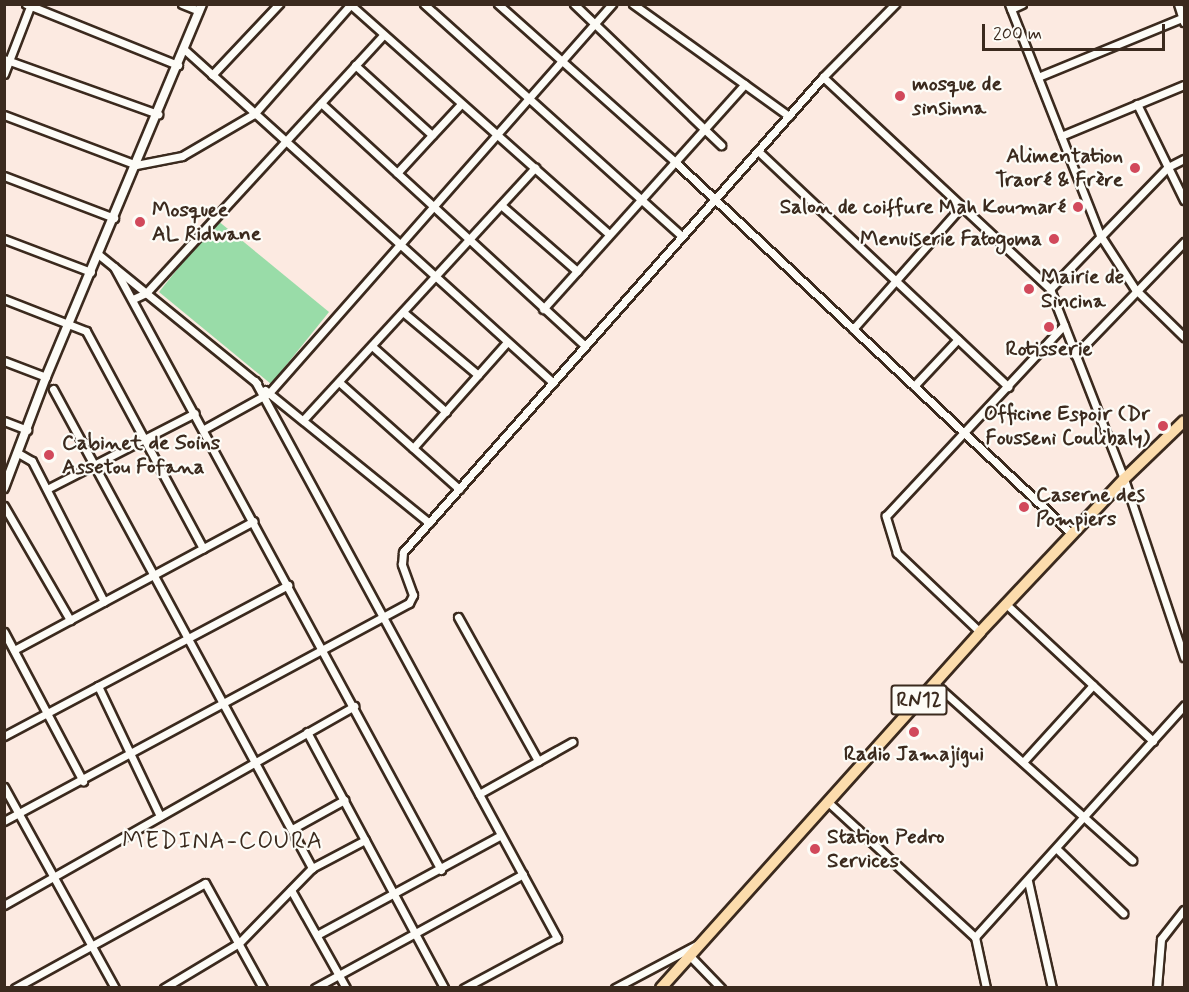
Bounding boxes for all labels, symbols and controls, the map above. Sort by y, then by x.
scale bar [985,12,1168,50]
text: 200 m [993,22,1042,46]
place label: mosque de sinsinna [912,71,1002,121]
marker: mosque de sinsinna [893,89,907,103]
place label: Alimentation Traoré & Frère [995,143,1123,193]
marker: Alimentation Traoré & Frère [1128,161,1142,175]
place label: Salon de coiffure Mah Koumaré [778,194,1066,220]
place label: Mosquee AL Ridwane [152,197,259,247]
marker: Salon de coiffure Mah Koumaré [1071,200,1085,214]
marker: Mosquee AL Ridwane [133,215,147,229]
place label: Menuiserie Fatogoma [860,226,1042,252]
marker: Menuiserie Fatogoma [1047,232,1061,246]
place label: Mairie de Sincina [1041,264,1125,314]
marker: Mairie de Sincina [1022,282,1036,296]
marker: Rotisserie [1042,320,1056,334]
place label: Rotisserie [1006,336,1092,362]
place label: Officine Espoir (Dr Fousseni Coulibaly) [984,401,1150,451]
marker: Officine Espoir (Dr Fousseni Coulibaly) [1154,417,1172,435]
place label: Cabinet de Soins Assetou Fofana [62,430,220,480]
marker: Cabinet de Soins Assetou Fofana [40,446,58,464]
place label: Caserne des Pompiers [1036,482,1145,532]
marker: Caserne des Pompiers [1017,500,1031,514]
road number: RN12 [890,683,948,717]
marker: Radio Jamajigui [907,725,921,739]
place label: Radio Jamajigui [844,741,984,767]
place label: Station Pedro Services [827,824,943,874]
district label: MEDINA-COURA [123,828,323,856]
marker: Station Pedro Services [808,842,822,856]

